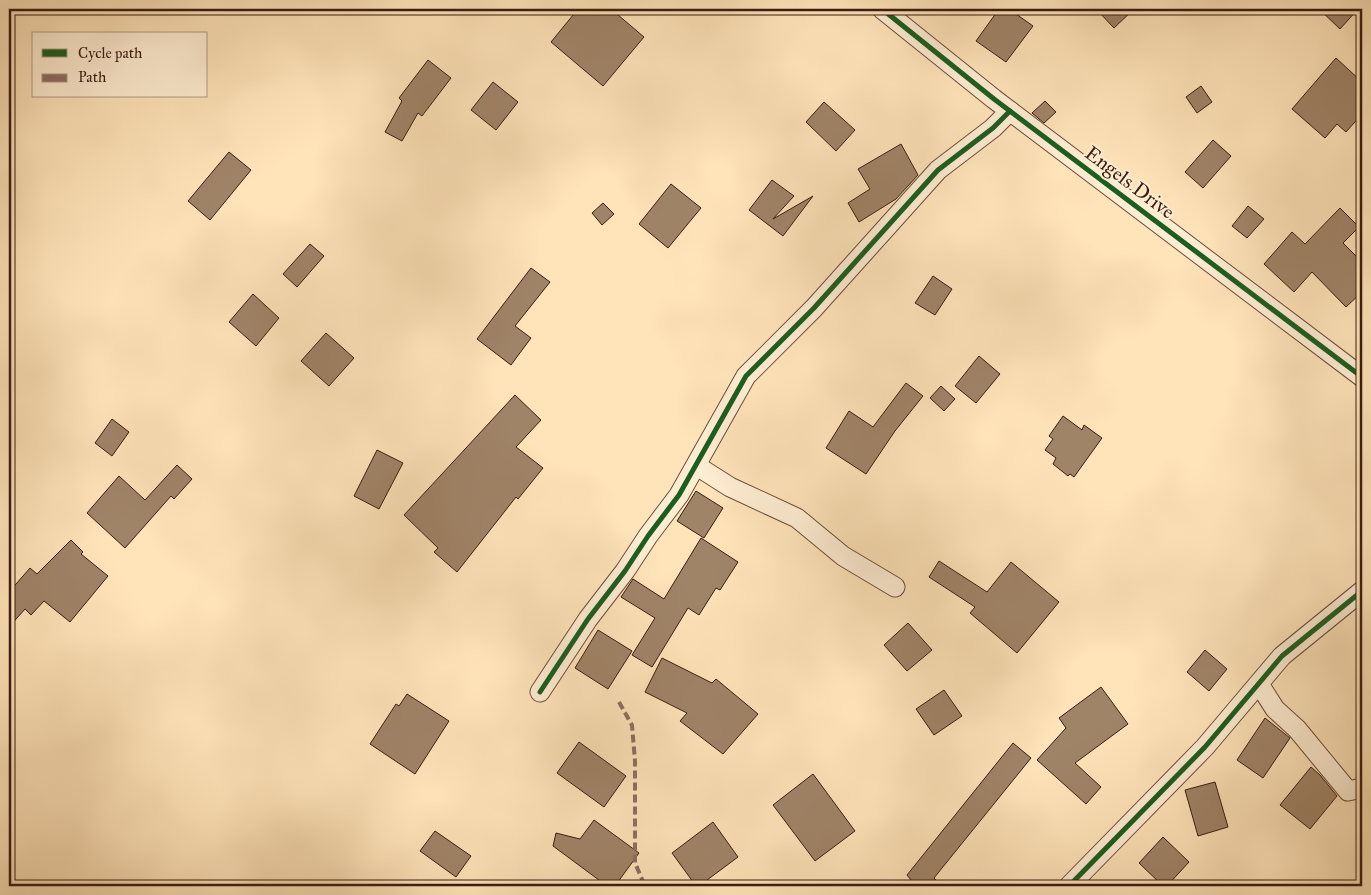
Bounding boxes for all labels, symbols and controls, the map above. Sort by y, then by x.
legend [32,32,208,98]
text: Cycle path [78,44,143,62]
text: Path [78,68,107,86]
street label: Engels Drive [1080,141,1180,224]

